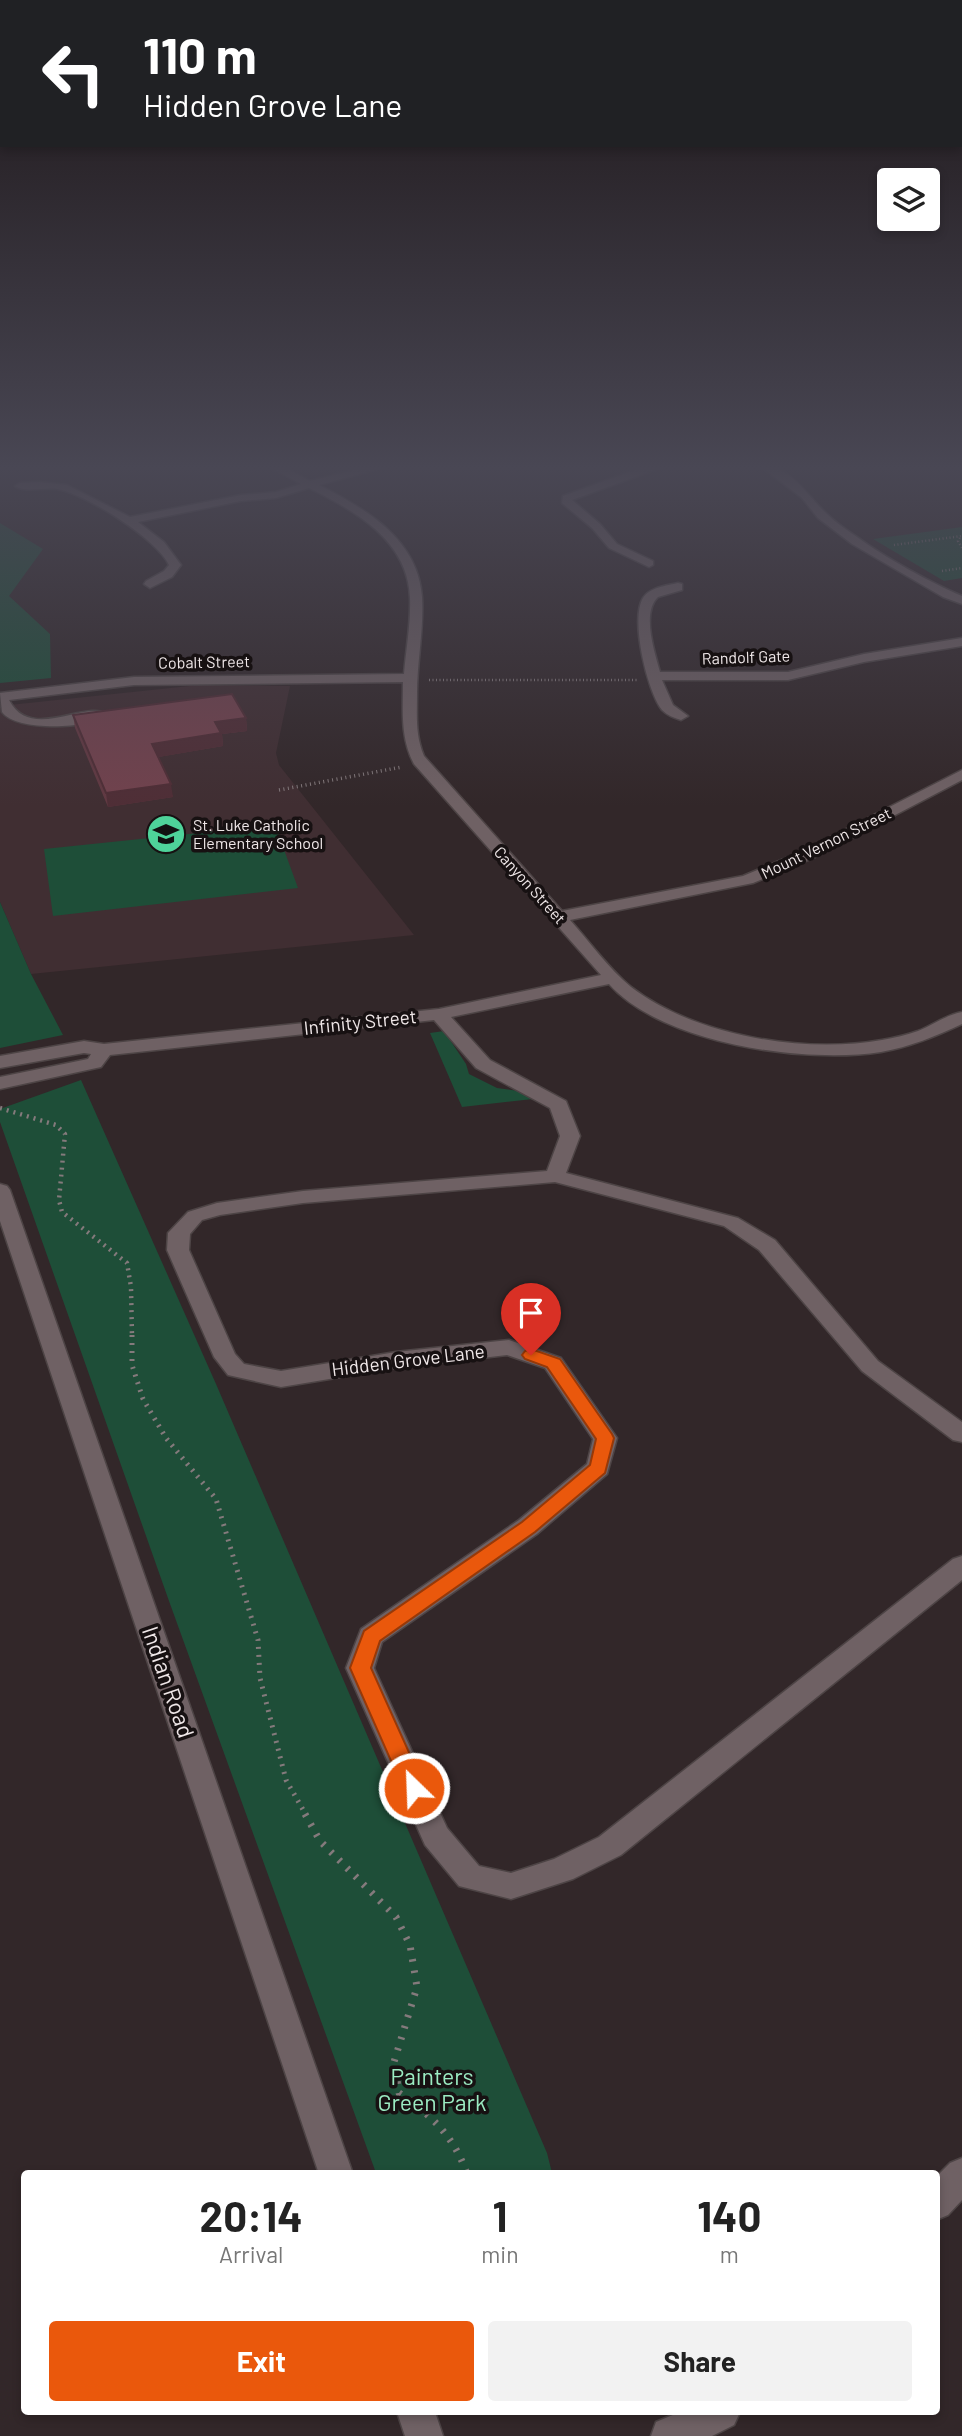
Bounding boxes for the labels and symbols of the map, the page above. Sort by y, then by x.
street label: Randolf Gate [701,645,791,668]
street label: Cobalt Street [158,651,250,672]
street label: Mount Vernon Street [758,803,894,882]
school or university icon: St. Luke Catholic Elementary School [145,813,187,855]
place label: St. Luke Catholic Elementary School [193,815,323,852]
street label: Canyon Street [491,842,570,927]
street label: Infinity Street [302,1004,417,1039]
pin [501,1283,561,1355]
street label: Hidden Grove Lane [330,1339,486,1380]
street label: Indian Road [137,1622,201,1741]
position arrow [377,1751,451,1825]
park label: Painters Green Park [377,2062,487,2116]

